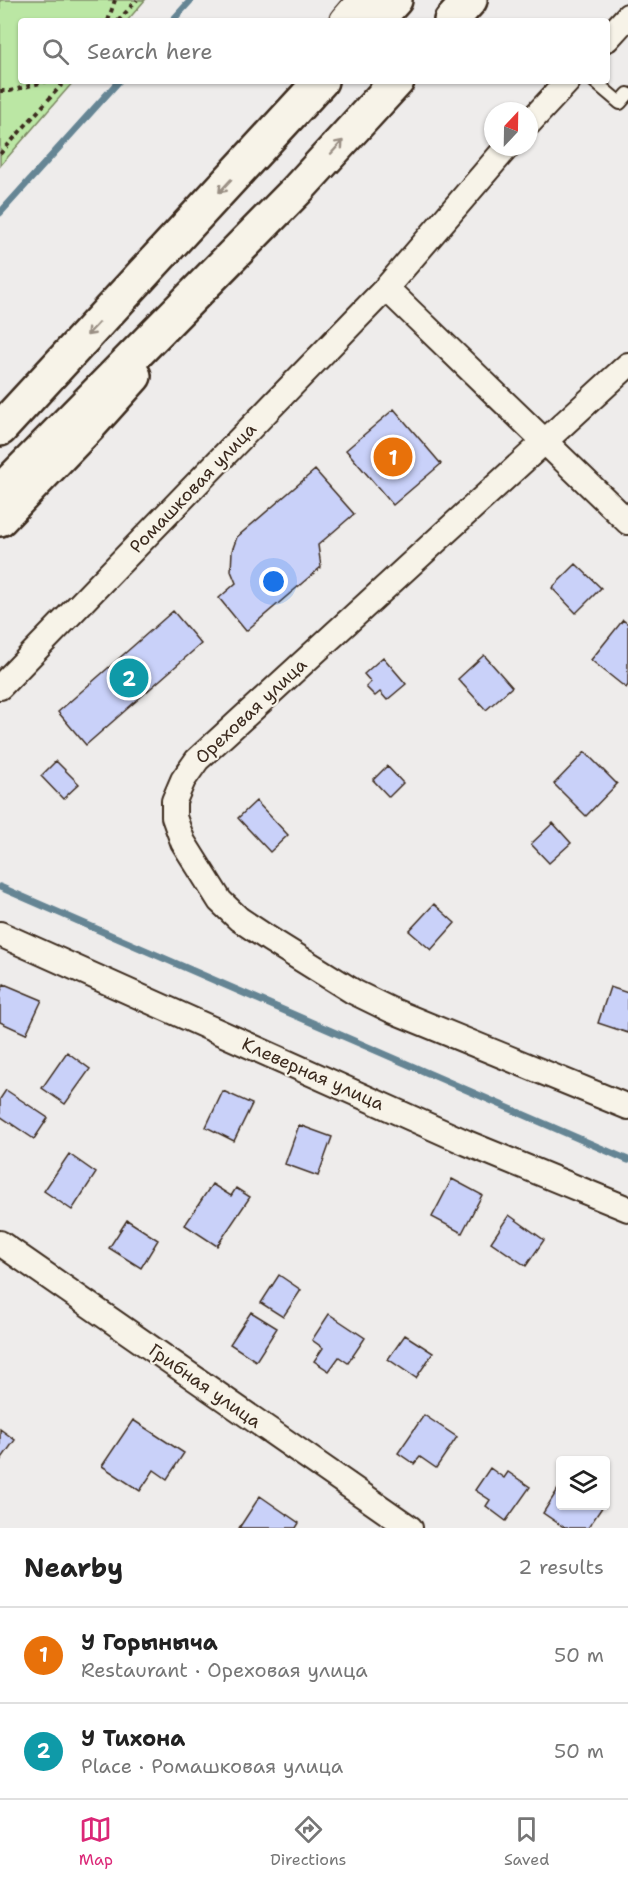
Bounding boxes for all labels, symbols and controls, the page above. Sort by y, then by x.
search box [18,18,610,84]
icon: search [39,35,72,68]
text: Search here [87,37,213,66]
north arrow [484,102,538,156]
one-way arrow [329,140,343,155]
one-way arrow [218,178,232,193]
one-way arrow [86,322,100,337]
street label: Ромашковая улица [124,418,262,558]
pin: 1 [374,434,412,480]
your location [259,567,288,596]
street label: Ореховая улица [190,653,312,769]
pin: 2 [110,656,148,700]
street label: Клеверная улица [238,1032,388,1116]
street label: Грибная улица [144,1338,266,1434]
map controls [556,1456,610,1510]
button: layers [556,1456,610,1510]
text: Nearby [24,1550,123,1585]
text: 2 results [518,1554,604,1580]
text: У Горыныча [81,1628,218,1657]
text: 1 [39,1642,48,1668]
text: 50 m [554,1642,604,1668]
text: Restaurant · Ореховая улица [81,1657,368,1683]
text: У Тихона [81,1724,185,1753]
text: 2 [37,1738,51,1764]
text: 50 m [554,1738,604,1764]
text: Place · Ромашковая улица [81,1753,343,1779]
tab: Map [79,1813,113,1870]
tab: Directions [270,1813,347,1870]
tab: Saved [504,1813,549,1870]

